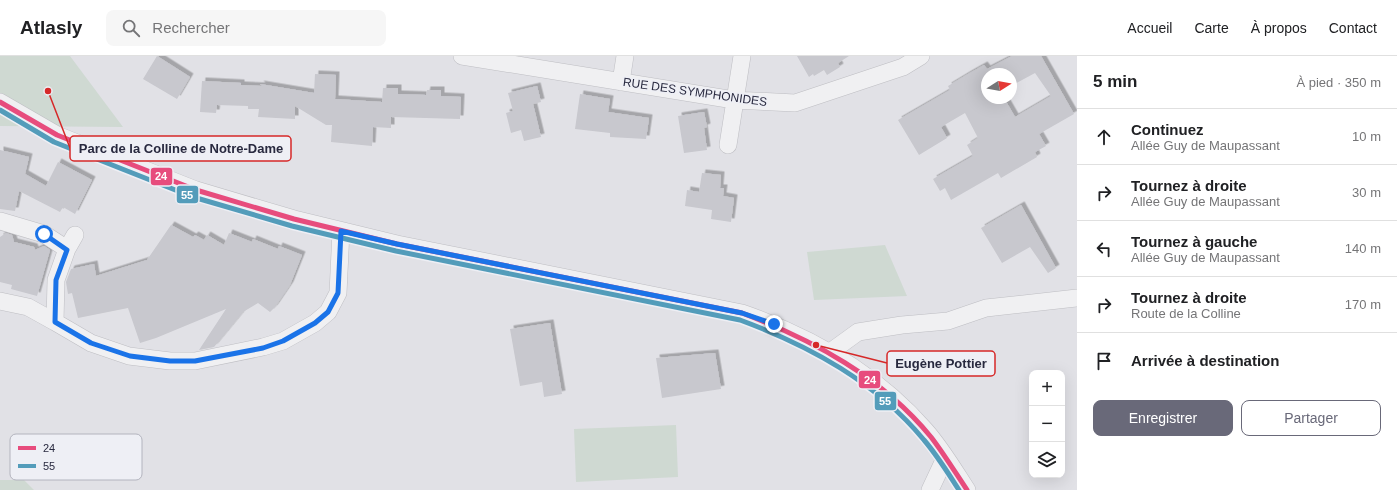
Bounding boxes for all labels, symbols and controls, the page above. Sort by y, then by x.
search box [106,10,386,46]
text: Atlasly [20,17,82,38]
icon: search [120,17,142,39]
text: Rechercher [152,19,230,36]
text: Accueil [1127,20,1172,36]
text: Carte [1194,20,1229,36]
text: À propos [1251,20,1307,36]
text: Contact [1329,20,1377,36]
north arrow [981,68,1017,104]
text: 5 min [1093,72,1137,91]
street label: RUE DES SYMPHONIDES [622,75,768,109]
text: À pied · 350 m [1296,75,1381,90]
text: Continuez [1131,121,1204,138]
icon: ahead [1093,126,1115,148]
text: 10 m [1352,129,1381,144]
callout: Parc de la Colline de Notre-Dame [70,136,291,161]
text: Allée Guy de Maupassant [1131,138,1280,153]
text: Parc de la Colline de Notre-Dame [79,141,283,156]
line badge: 24 [150,167,173,186]
text: 24 [155,170,168,182]
text: Tournez à droite [1131,177,1247,194]
icon: right [1093,182,1115,204]
line badge: 55 [176,185,199,204]
text: 30 m [1352,185,1381,200]
text: 55 [181,189,193,201]
text: Allée Guy de Maupassant [1131,194,1280,209]
route start [35,225,53,243]
text: Tournez à gauche [1131,233,1257,250]
icon: left [1093,238,1115,260]
text: 140 m [1345,241,1381,256]
text: Allée Guy de Maupassant [1131,250,1280,265]
text: Tournez à droite [1131,289,1247,306]
icon: right [1093,294,1115,316]
text: 170 m [1345,297,1381,312]
text: Route de la Colline [1131,306,1241,321]
route end [765,315,783,333]
icon: arrive [1093,350,1115,372]
callout: Eugène Pottier [887,351,995,376]
text: Arrivée à destination [1131,352,1279,369]
text: Eugène Pottier [895,356,987,371]
line badge: 24 [858,370,881,389]
map controls [1029,370,1065,478]
button: + [1029,370,1065,406]
text: 24 [864,374,877,386]
line badge: 55 [874,391,897,411]
text: 55 [879,395,891,407]
button: Enregistrer [1093,400,1233,436]
button: Partager [1241,400,1381,436]
button: − [1029,406,1065,442]
legend [10,434,142,480]
text: 24 [43,442,55,454]
button: layers [1029,442,1065,478]
text: 55 [43,460,55,472]

